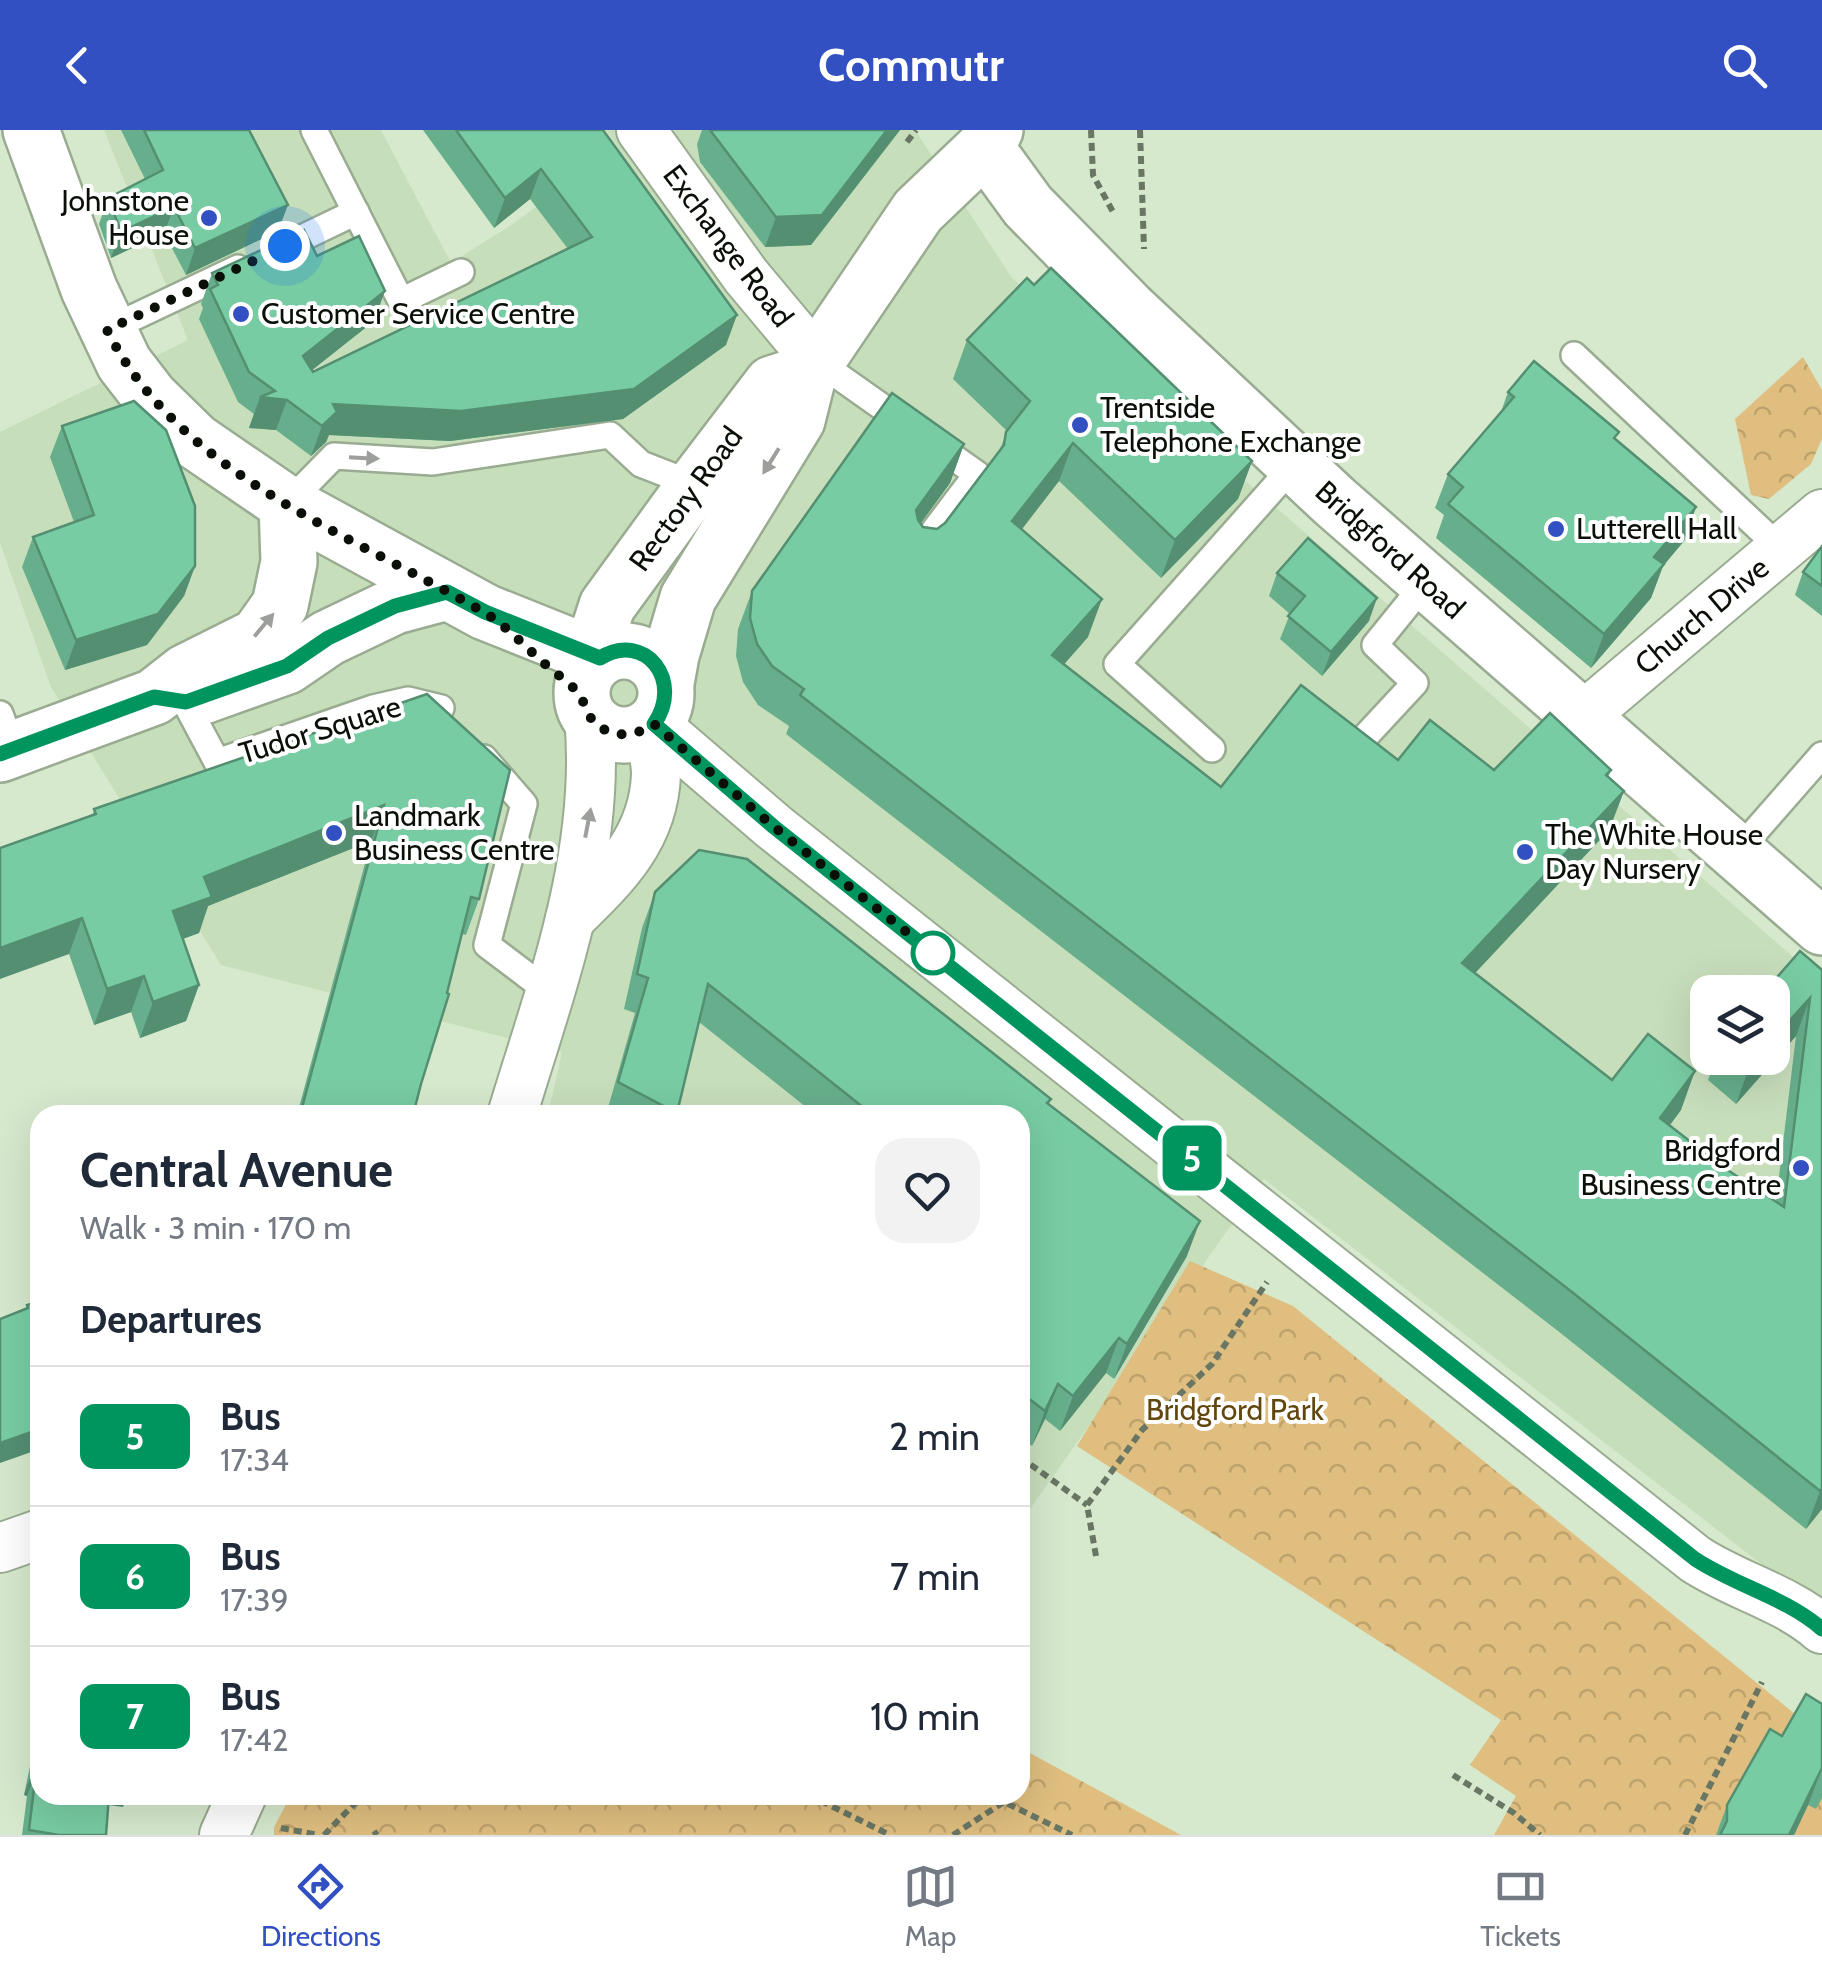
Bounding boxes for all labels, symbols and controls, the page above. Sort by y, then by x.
icon: back [50,38,105,93]
text: Commutr [818,38,1004,92]
icon: search [1717,38,1772,93]
street label: Exchange Road [655,157,801,334]
place label: Johnstone House [60,182,189,253]
marker: Johnstone House [198,207,220,229]
your location [260,221,310,271]
place label: Customer Service Centre [261,295,575,332]
marker: Customer Service Centre [230,303,252,325]
place label: Trentside Telephone Exchange [1100,389,1361,460]
marker: Trentside Telephone Exchange [1069,414,1091,436]
street label: Rectory Road [621,419,750,578]
one-way arrow [763,447,781,475]
one-way arrow [349,450,381,466]
street label: Bridgford Road [1308,473,1473,627]
place label: Lutterell Hall [1576,510,1737,547]
marker: Lutterell Hall [1545,518,1567,540]
street label: Church Drive [1627,549,1776,682]
one-way arrow [253,613,275,638]
street label: Tudor Square [234,687,405,772]
place label: Landmark Business Centre [354,797,555,868]
one-way arrow [581,807,596,838]
place label: The White House Day Nursery [1545,816,1763,887]
marker: Landmark Business Centre [323,822,345,844]
marker: The White House Day Nursery [1514,841,1536,863]
unlabelled marker [912,932,954,974]
map controls [1690,975,1790,1075]
button: layers [1690,975,1790,1075]
line badge: 5 [1160,1126,1224,1190]
place label: Bridgford Business Centre [1581,1132,1781,1203]
text: 5 [1183,1137,1201,1180]
button: heart [875,1138,980,1243]
text: Central Avenue [80,1141,393,1199]
marker: Bridgford Business Centre [1790,1157,1812,1179]
text: Walk · 3 min · 170 m [80,1208,351,1247]
text: Departures [80,1296,262,1343]
park label: Bridgford Park [1146,1391,1324,1428]
text: Bus [220,1393,281,1440]
text: 2 min [889,1413,980,1460]
text: 5 [126,1415,144,1458]
text: 17:34 [220,1440,289,1479]
text: Bus [220,1533,281,1580]
text: 7 min [890,1553,980,1600]
text: 6 [125,1555,145,1598]
text: 17:39 [220,1580,289,1619]
text: Bus [220,1673,281,1720]
text: 10 min [870,1693,980,1740]
text: 7 [126,1695,144,1738]
text: 17:42 [220,1720,288,1759]
tab: Directions [261,1859,381,1953]
tab: Map [903,1859,958,1953]
tab: Tickets [1480,1859,1561,1953]

